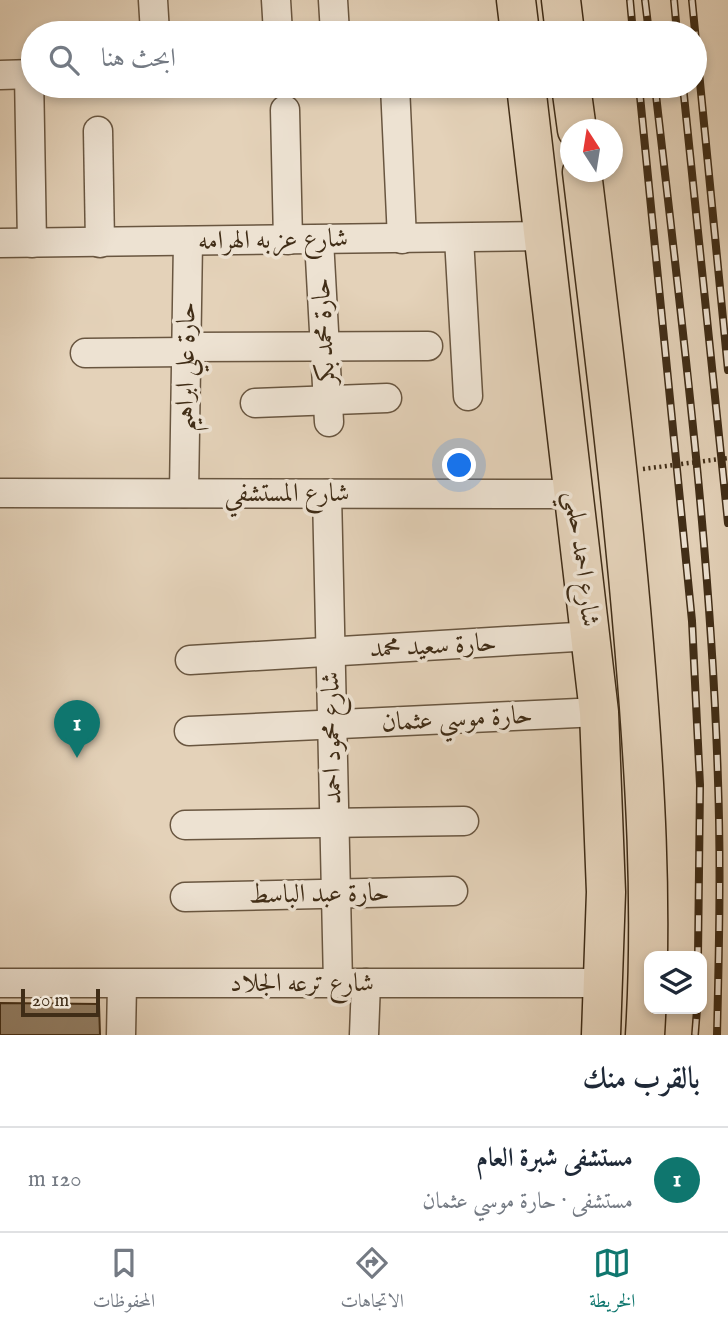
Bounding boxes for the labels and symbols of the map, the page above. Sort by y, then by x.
north arrow [560,119,623,182]
street label: شارع عزبه الهرامه [197,222,349,262]
street label: حارة محمد بكر [305,277,343,388]
street label: حارة علي ابراهيم [168,302,212,433]
your location [442,448,476,482]
street label: شارع المستشفي [224,477,350,518]
street label: شارع احمد حلمي [550,489,607,630]
street label: حارة سعيد محمد [369,626,497,666]
street label: شارع محمود احمد [314,671,354,805]
street label: حارة موسي عثمان [380,699,534,745]
pin: 1 [54,700,100,758]
street label: حارة عبد الباسط [248,876,390,912]
street label: شارع ترعه الجلاد [230,967,374,1004]
scale bar [21,986,100,1018]

